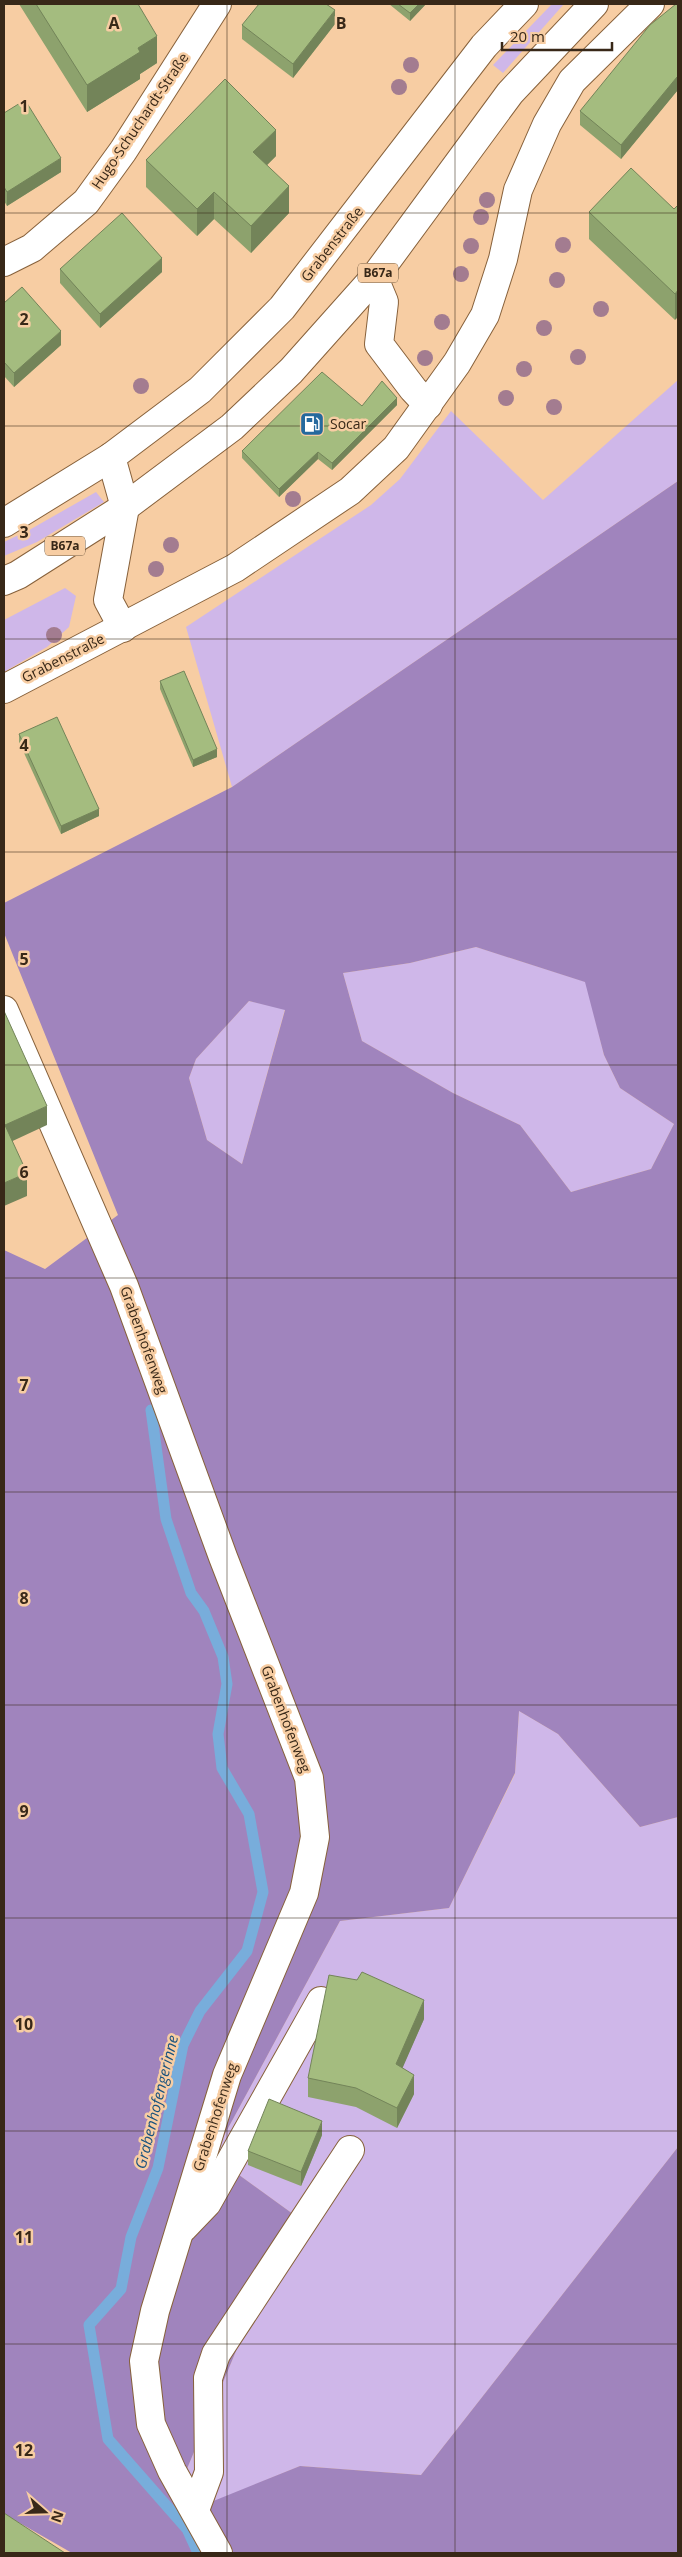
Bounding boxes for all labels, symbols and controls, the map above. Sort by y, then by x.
text: A [108,12,120,34]
text: B [336,12,346,34]
scale bar [502,20,612,52]
text: 20 m [510,26,545,46]
street label: Hugo-Schuchardt-Straße [87,49,192,193]
text: 1 [19,95,29,117]
street label: Grabenstraße [296,202,367,285]
road number: B67a [358,264,398,282]
text: 2 [19,308,29,330]
fuel station icon: Socar [299,411,325,437]
place label: Socar [330,414,367,433]
text: 3 [19,521,29,543]
road number: B67a [45,536,85,556]
street label: Grabenstraße [18,629,107,687]
text: 4 [19,734,29,756]
text: 5 [19,948,29,970]
text: 6 [19,1161,29,1183]
street label: Grabenhofenweg [116,1283,173,1397]
text: 7 [19,1374,29,1396]
text: 8 [19,1587,29,1609]
street label: Grabenhofenweg [257,1663,316,1775]
text: 9 [19,1800,29,1822]
text: 10 [15,2013,33,2035]
water label: Grabenhofengerinne [130,2032,182,2171]
street label: Grabenhofenweg [188,2060,241,2174]
text: 11 [15,2226,33,2248]
text: 12 [15,2439,33,2461]
north arrow [20,2487,70,2537]
text: N [47,2508,69,2525]

